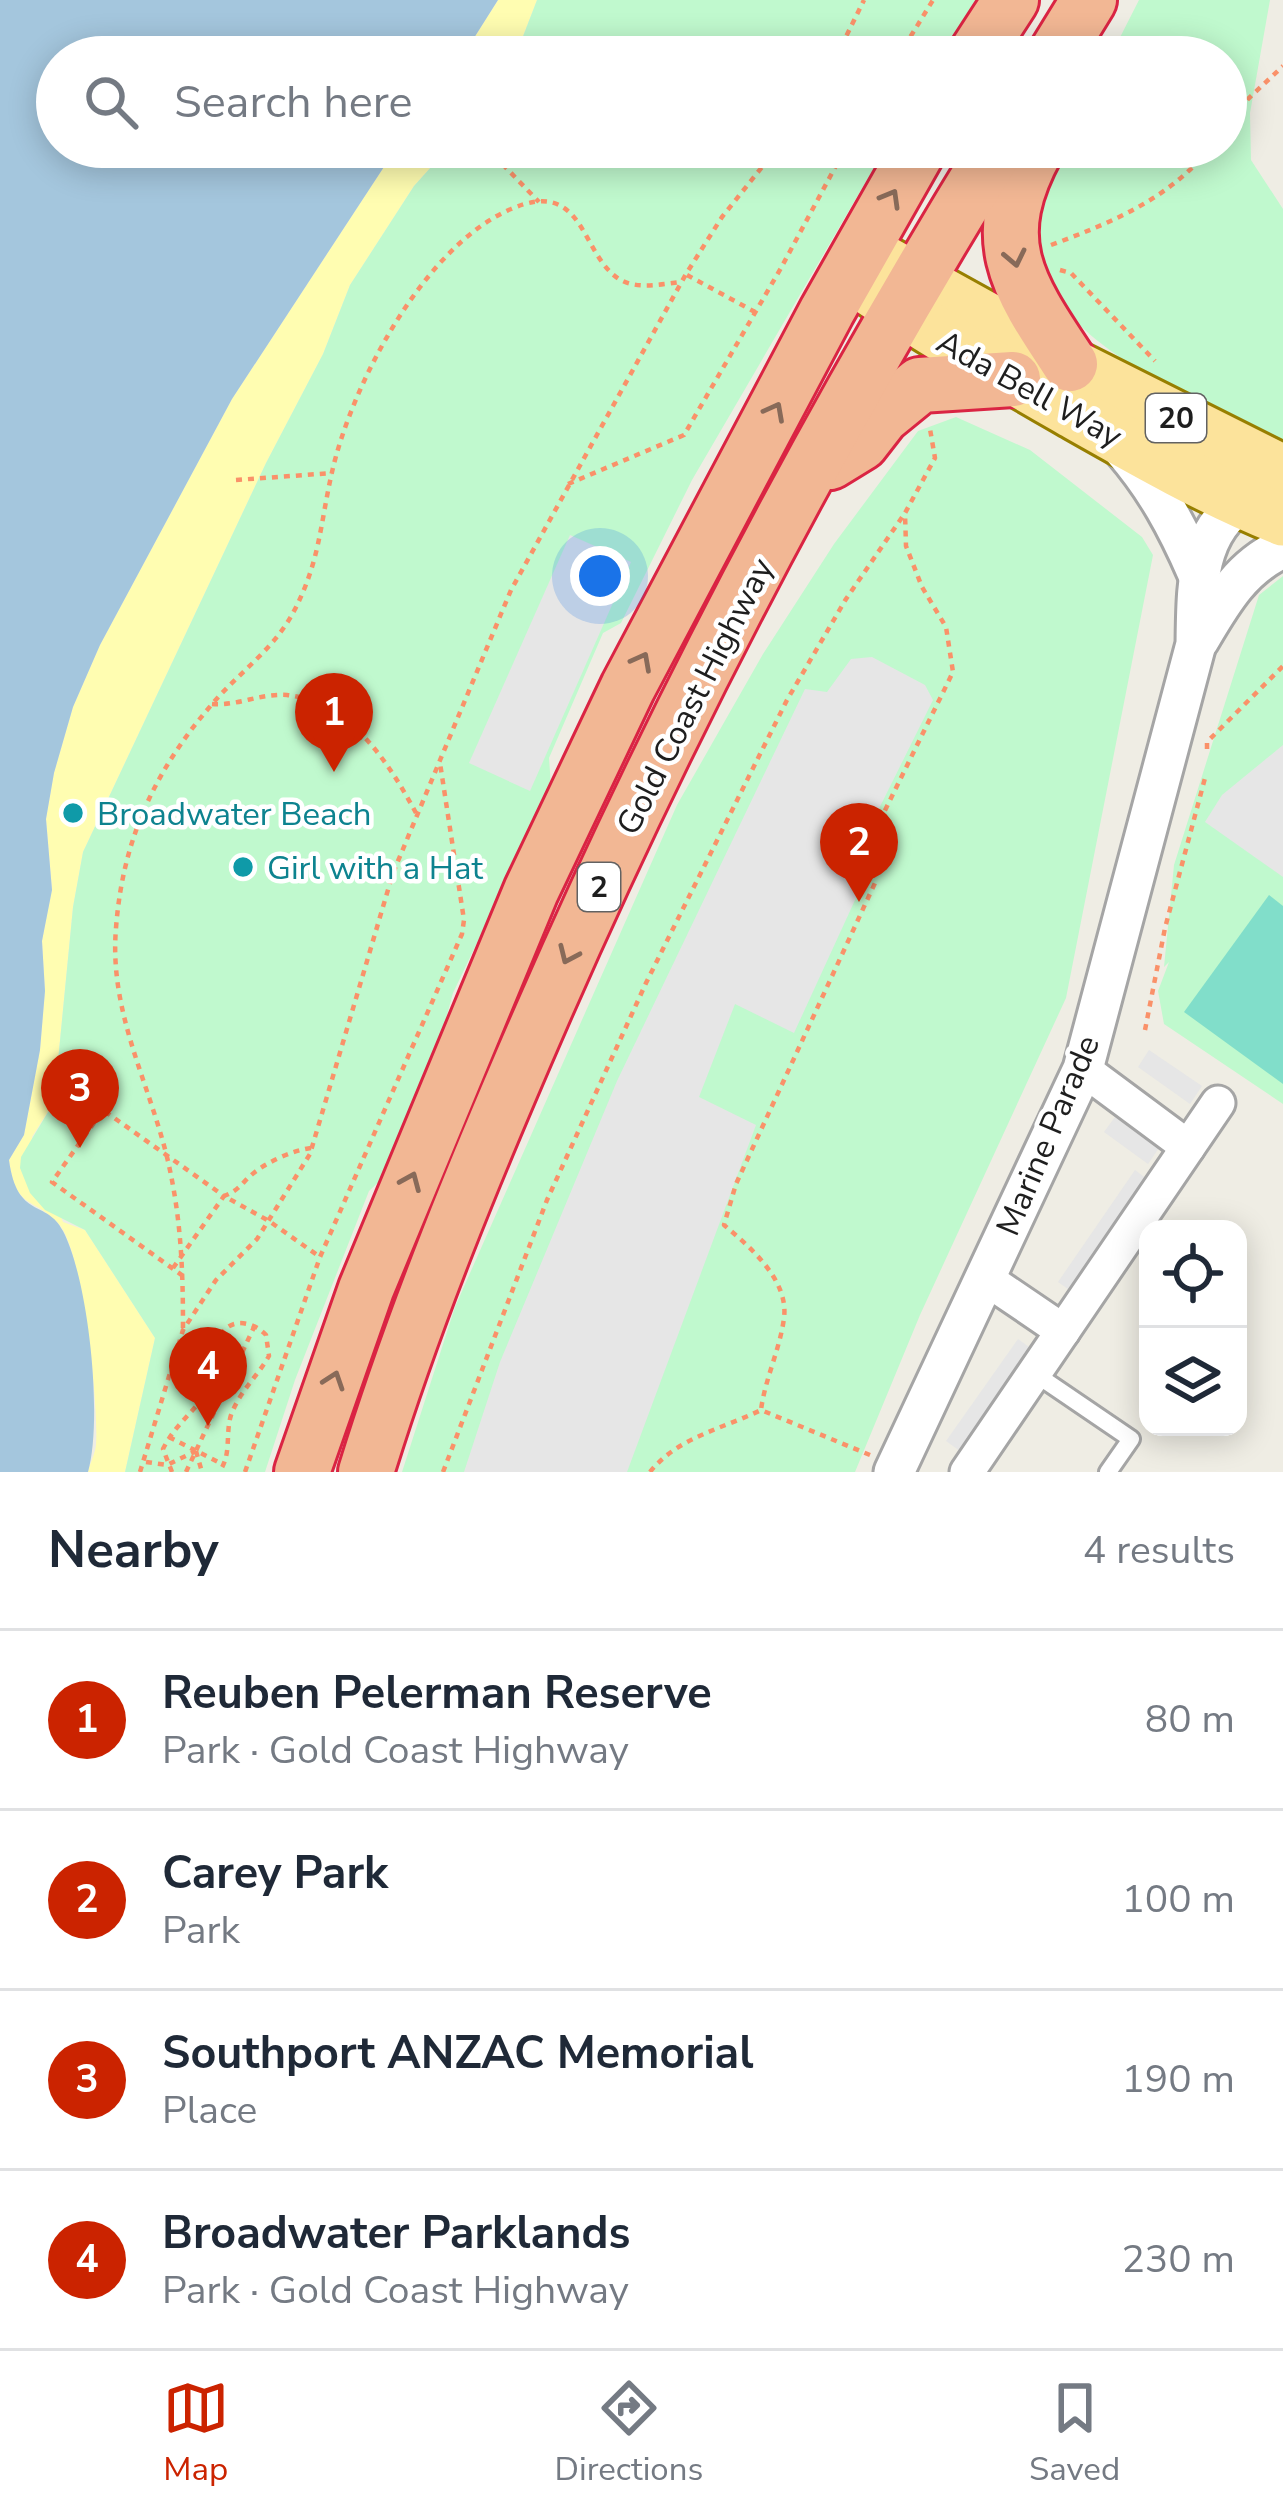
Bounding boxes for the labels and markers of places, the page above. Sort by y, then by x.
pin: 1 [295,673,373,772]
place label: Broadwater Beach [97,792,372,837]
marker: Broadwater Beach [60,800,86,826]
pin: 2 [820,803,898,902]
place label: Girl with a Hat [267,846,483,891]
marker: Girl with a Hat [230,854,256,880]
pin: 3 [41,1049,119,1148]
pin: 4 [169,1327,247,1426]

